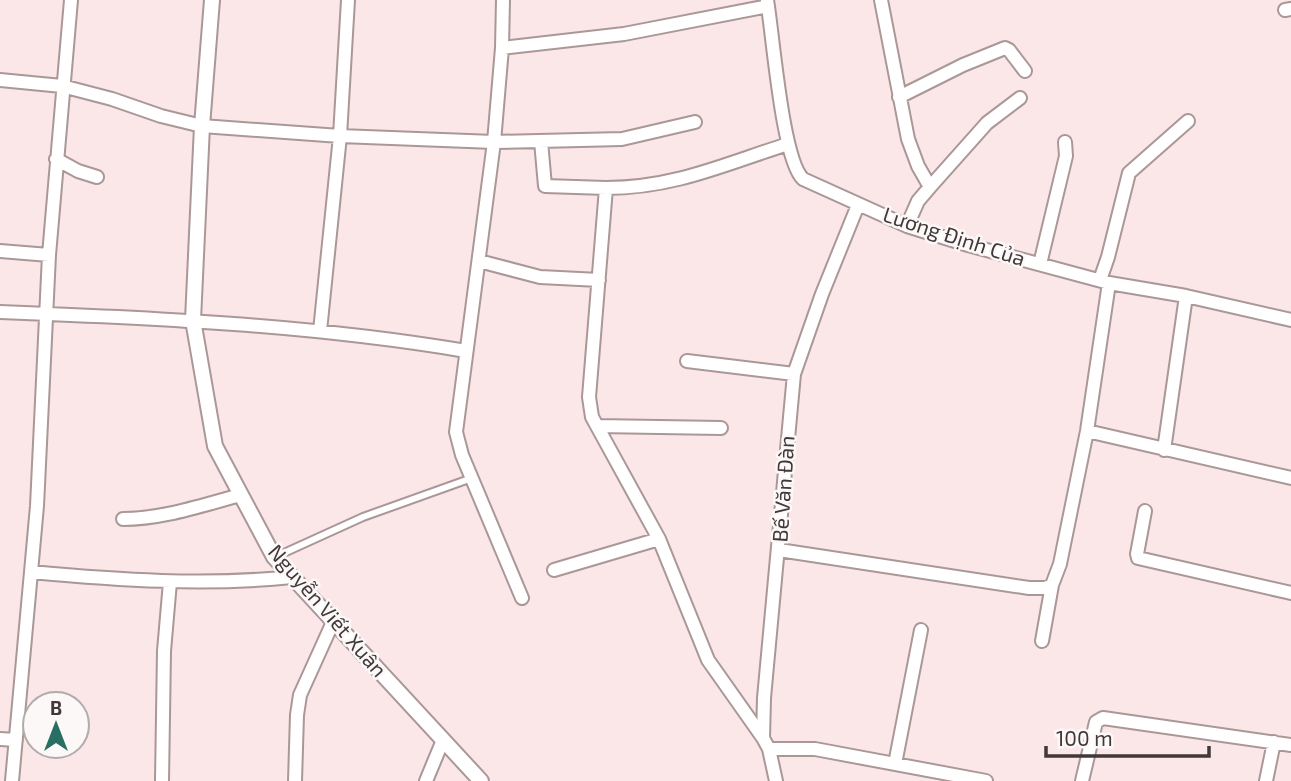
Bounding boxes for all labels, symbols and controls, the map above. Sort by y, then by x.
street label: Lương Định Của [880,201,1029,270]
street label: Bế Văn Đàn [766,435,799,543]
street label: Nguyễn Viết Xuân [264,539,393,681]
north arrow [21,690,91,760]
text: B [50,696,62,719]
scale bar [1046,714,1209,758]
text: 100 m [1056,725,1113,750]

